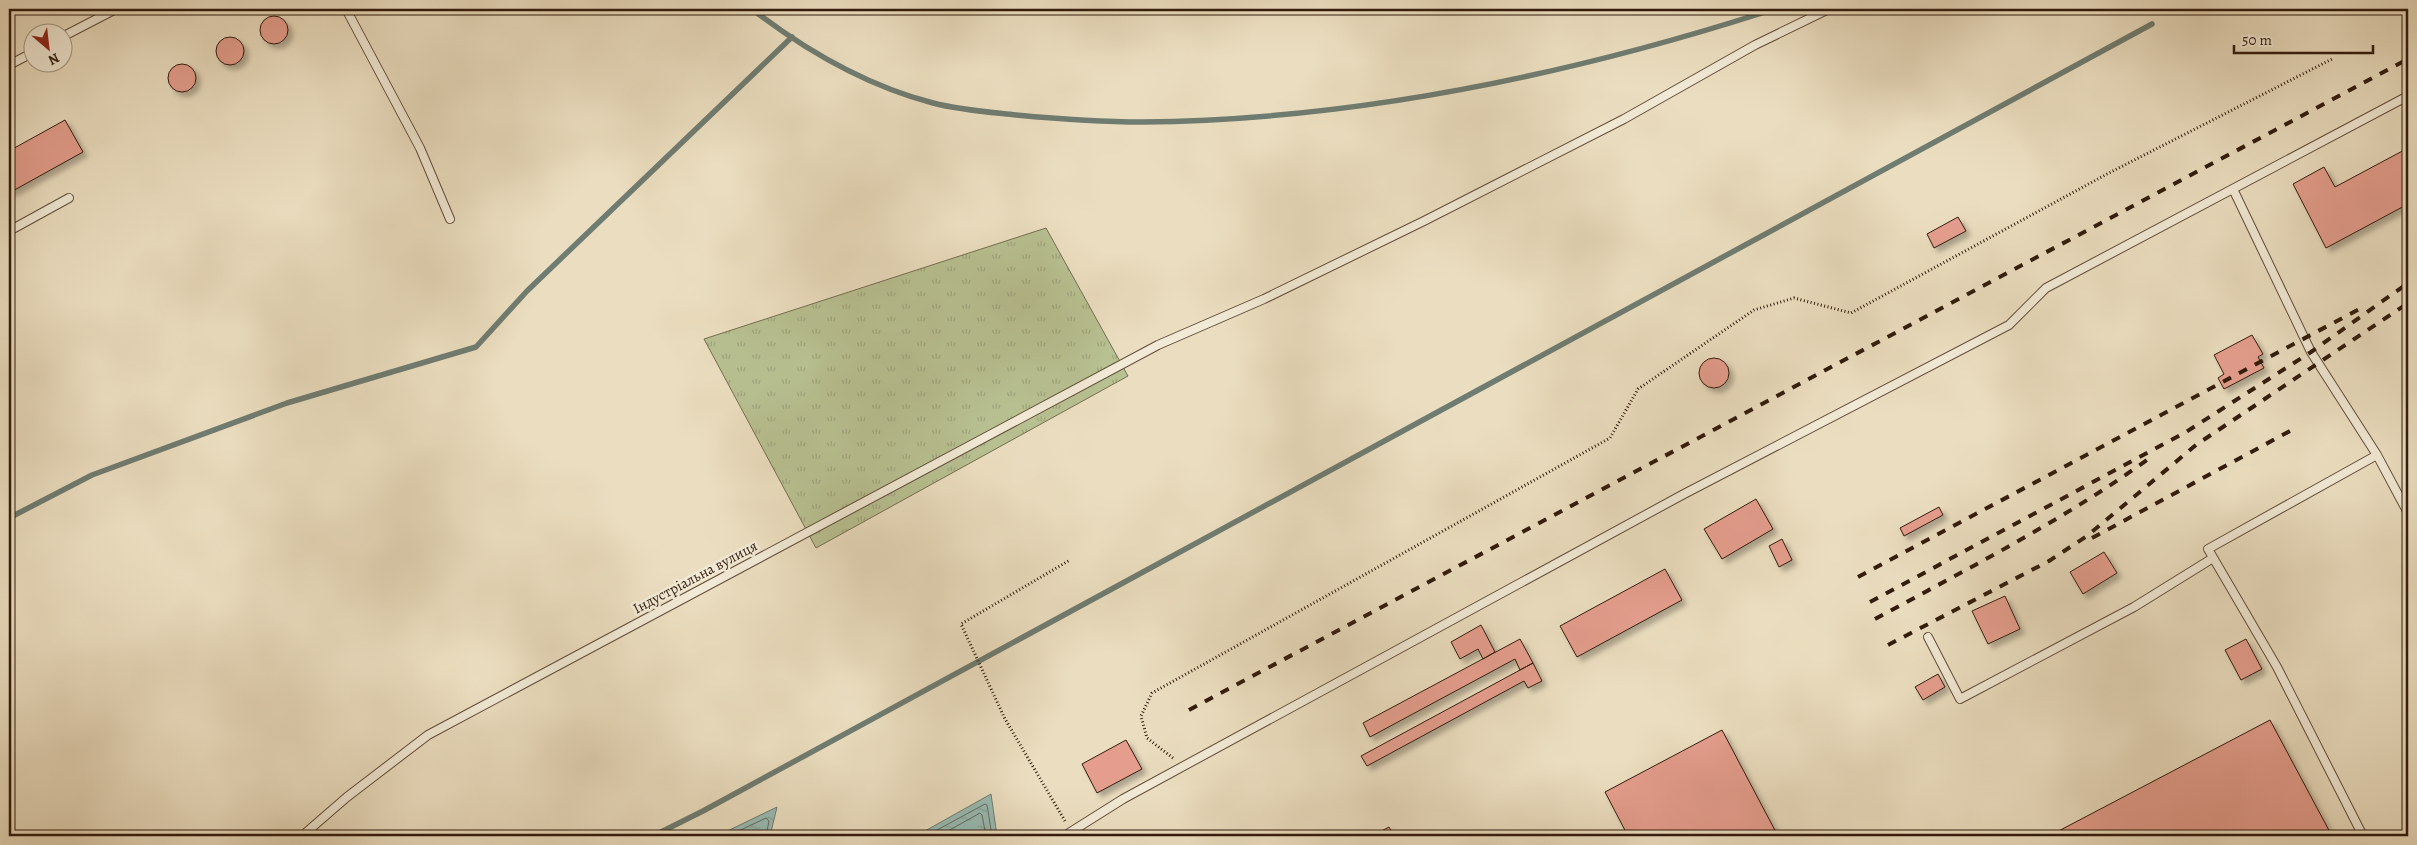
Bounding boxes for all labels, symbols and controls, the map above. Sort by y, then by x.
north arrow [22,22,72,72]
scale bar [2234,22,2373,54]
text: 50 m [2242,30,2272,50]
text: N [45,48,63,70]
street label: Індустріальна вулиця [629,536,761,618]

